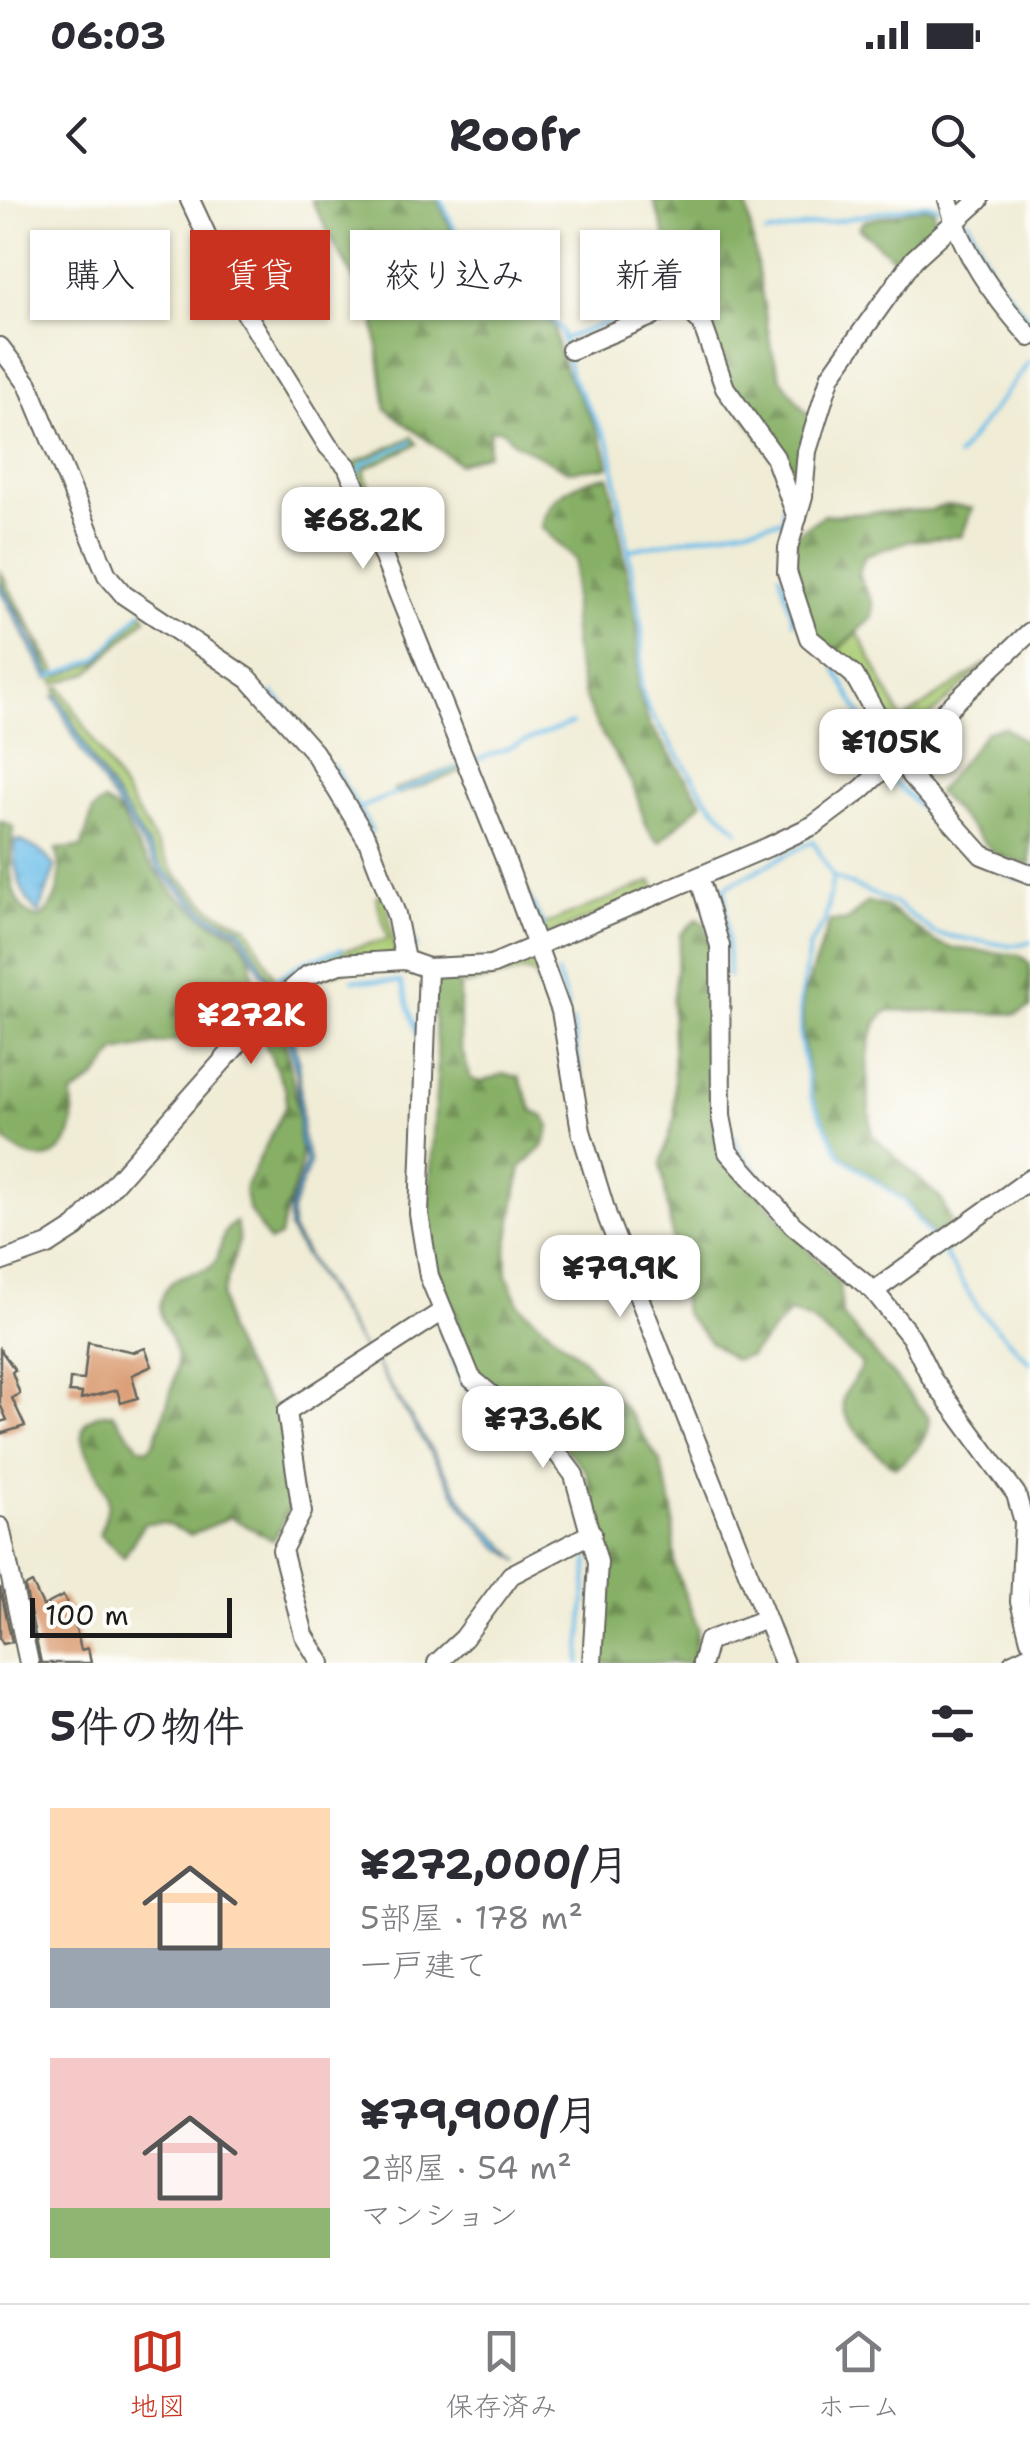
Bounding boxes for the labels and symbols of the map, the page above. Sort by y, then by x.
pin: ¥68.2K [282,487,444,572]
pin: ¥105K [821,709,961,794]
pin: ¥272K [181,982,321,1067]
pin: ¥79.9K [539,1235,701,1320]
pin: ¥73.6K [462,1386,624,1471]
scale bar [30,1593,232,1638]

